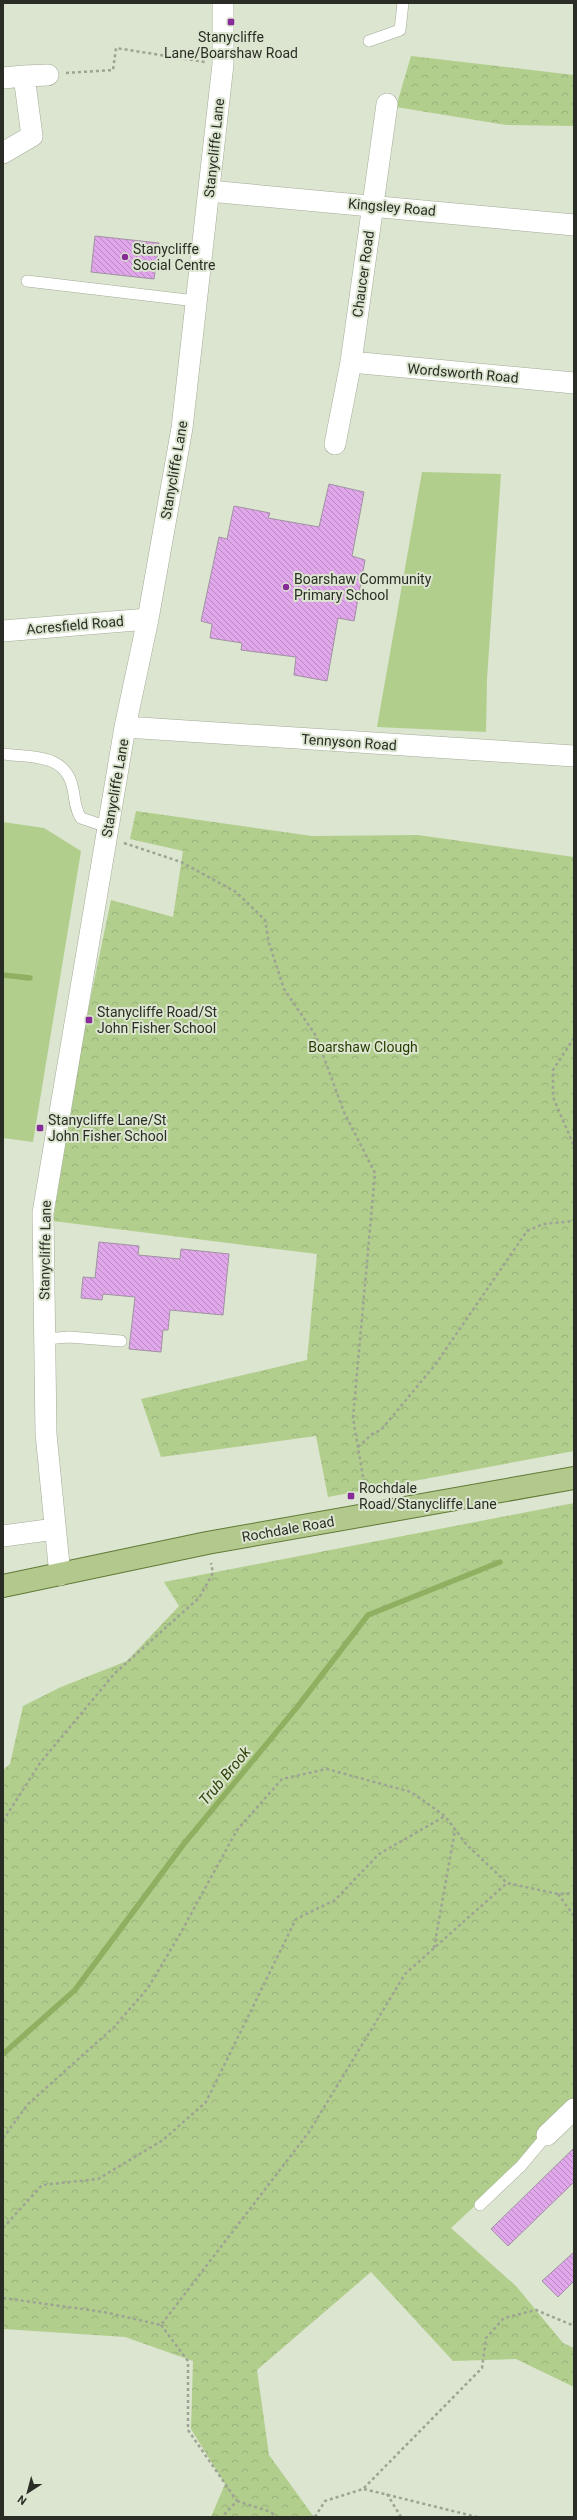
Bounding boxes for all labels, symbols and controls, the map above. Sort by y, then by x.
marker: Stanycliffe Lane/Boarshaw Road [226,17,236,27]
place label: Stanycliffe Lane/Boarshaw Road [164,29,298,61]
street label: Stanycliffe Lane [201,98,227,198]
street label: Kingsley Road [347,195,437,219]
street label: Chaucer Road [349,230,377,318]
place label: Stanycliffe Social Centre [133,241,215,273]
marker: Stanycliffe Social Centre [120,252,130,262]
street label: Wordsworth Road [407,360,519,386]
street label: Stanycliffe Lane [157,420,191,520]
place label: Boarshaw Community Primary School [294,571,432,603]
marker: Boarshaw Community Primary School [281,582,291,592]
street label: Acresfield Road [26,613,124,637]
street label: Tennyson Road [301,731,397,753]
street label: Stanycliffe Lane [98,738,132,838]
place label: Stanycliffe Road/St John Fisher School [97,1004,218,1036]
marker: Stanycliffe Road/St John Fisher School [84,1015,94,1025]
park label: Boarshaw Clough [308,1039,418,1055]
place label: Stanycliffe Lane/St John Fisher School [48,1112,167,1144]
marker: Stanycliffe Lane/St John Fisher School [35,1123,45,1133]
street label: Stanycliffe Lane [36,1200,54,1300]
place label: Rochdale Road/Stanycliffe Lane [359,1480,497,1512]
marker: Rochdale Road/Stanycliffe Lane [346,1491,356,1501]
street label: Rochdale Road [241,1513,335,1545]
water label: Trub Brook [195,1743,255,1809]
north arrow [8,2472,48,2512]
text: N [15,2492,29,2507]

